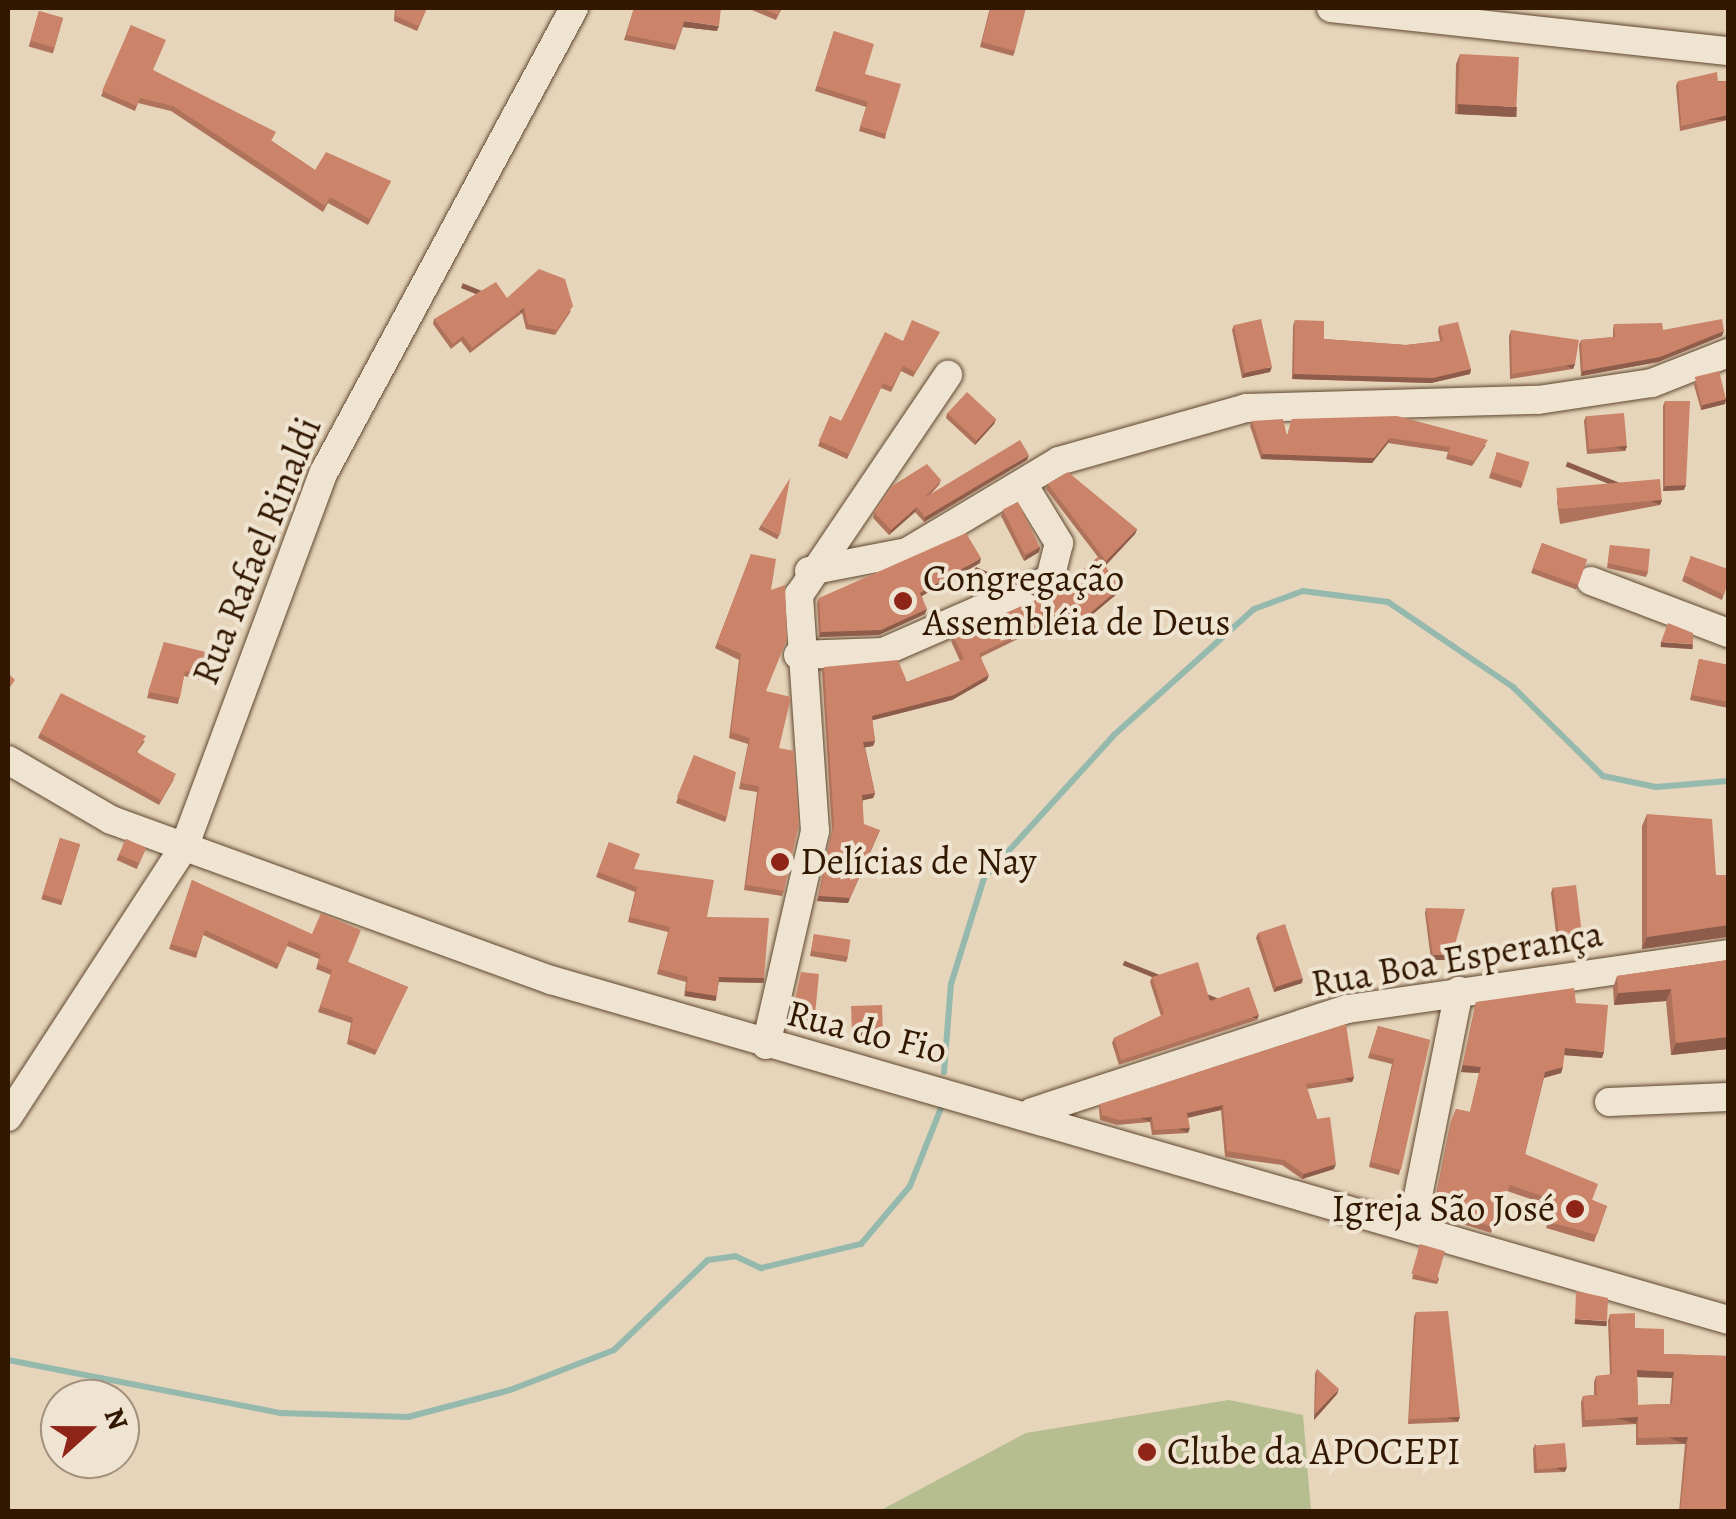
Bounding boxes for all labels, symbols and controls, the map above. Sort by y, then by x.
street label: Rua Rafael Rinaldi [183,411,331,691]
place label: Congregação Assembléia de Deus [923,556,1230,646]
marker: Congregação Assembléia de Deus [892,590,914,612]
place label: Delícias de Nay [800,839,1037,885]
marker: Delícias de Nay [769,851,791,873]
street label: Rua Boa Esperança [1308,911,1606,1007]
street label: Rua do Fio [782,990,952,1074]
place label: Igreja São José [1331,1186,1555,1232]
marker: Igreja São José [1564,1198,1586,1220]
north arrow [40,1379,140,1479]
text: N [95,1403,138,1435]
place label: Clube da APOCEPI [1167,1429,1460,1475]
marker: Clube da APOCEPI [1136,1441,1158,1463]

